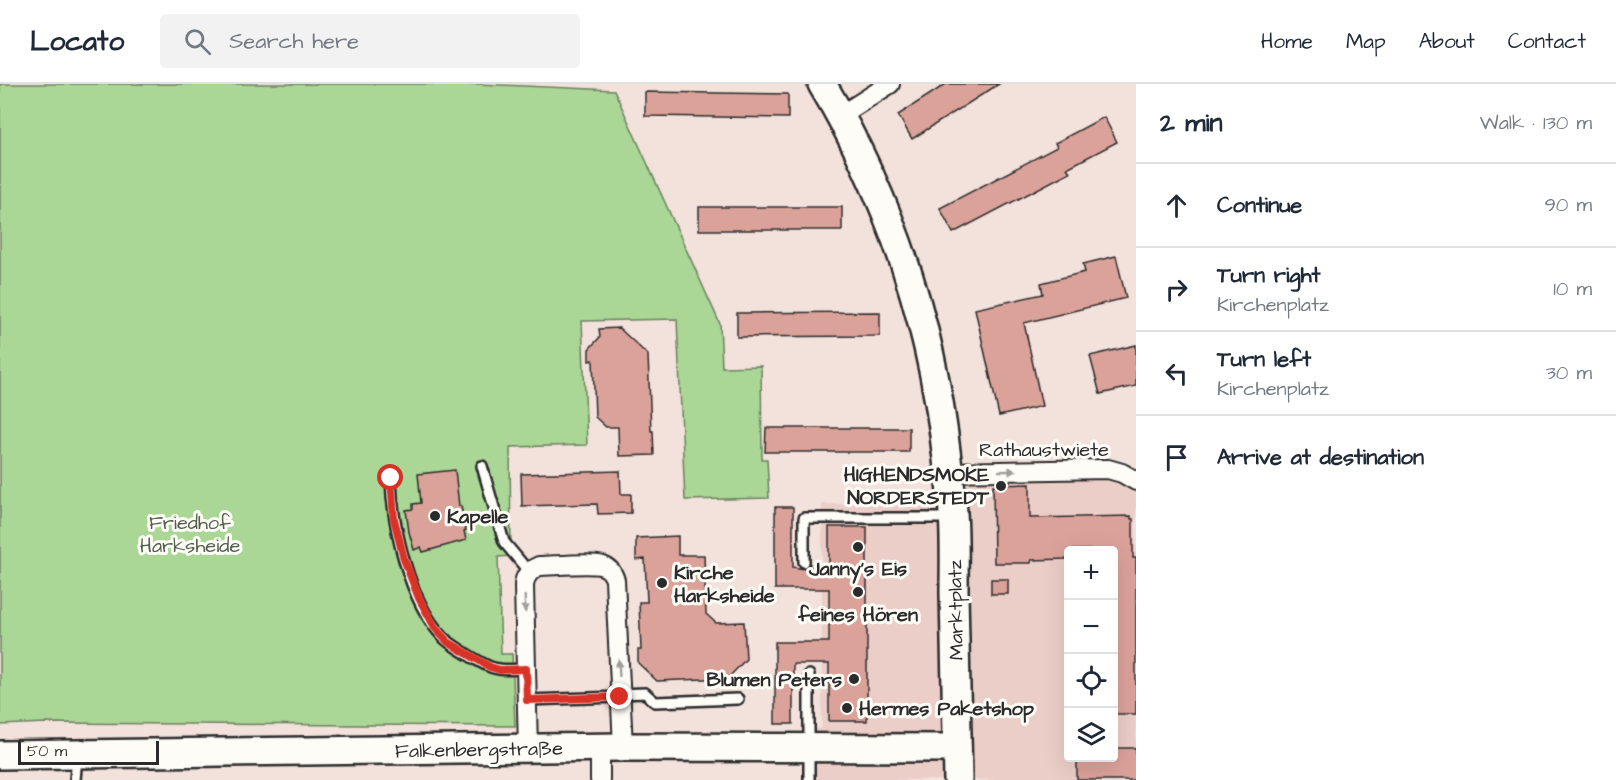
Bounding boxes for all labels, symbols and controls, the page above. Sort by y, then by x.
search box [160,14,580,68]
text: Locato [30,22,124,61]
icon: search [181,25,214,58]
text: Search here [229,26,359,57]
text: Home [1261,27,1313,56]
text: Map [1346,27,1386,56]
text: About [1419,27,1475,56]
text: Contact [1508,27,1586,56]
text: 2 min [1160,105,1222,141]
text: Walk · 130 m [1480,109,1592,137]
icon: ahead [1160,189,1193,222]
text: Continue [1217,190,1302,221]
text: 90 m [1544,191,1592,219]
text: Turn right [1217,260,1320,291]
icon: right [1160,273,1193,306]
text: 10 m [1553,275,1592,303]
text: Kirchenplatz [1217,291,1329,319]
text: Turn left [1217,344,1311,375]
icon: left [1160,357,1193,390]
text: 30 m [1546,359,1592,387]
text: Kirchenplatz [1217,375,1329,403]
street label: Rathaustwiete [979,436,1109,464]
icon: arrive [1160,441,1193,474]
text: Arrive at destination [1217,442,1424,473]
place label: HIGHENDSMOKE NORDERSTEDT [844,461,990,512]
route start [377,464,403,490]
one-way arrow [997,466,1016,475]
marker: HIGHENDSMOKE NORDERSTEDT [994,479,1008,493]
place label: Kapelle [447,503,509,531]
park label: Friedhof Harksheide [140,509,240,560]
marker: Kapelle [428,509,442,523]
marker: Janny's Eis [851,540,865,554]
map controls [1064,546,1118,762]
button: + [1064,546,1118,600]
place label: Janny's Eis [808,555,907,584]
place label: Kirche Harksheide [674,559,775,610]
street label: Marktplatz [941,559,971,661]
marker: Kirche Harksheide [655,576,669,590]
marker: feines Hören [851,585,865,599]
one-way arrow [520,594,529,613]
button: − [1064,600,1118,654]
place label: feines Hören [797,601,918,629]
button: locate [1064,654,1118,708]
one-way arrow [615,658,624,677]
place label: Blumen Peters [707,666,842,694]
marker: Blumen Peters [847,672,861,686]
route end [606,683,632,709]
place label: Hermes Paketshop [859,695,1035,723]
marker: Hermes Paketshop [840,701,854,715]
button: layers [1064,708,1118,762]
street label: Falkenbergstraße [395,735,563,766]
scale bar [18,738,159,766]
text: 50 m [27,740,67,762]

